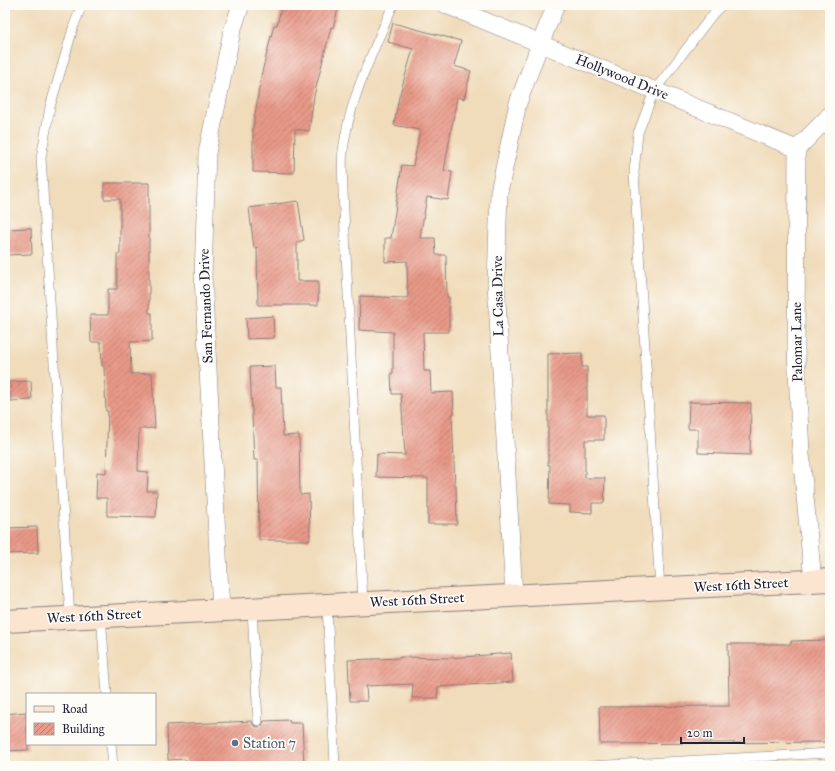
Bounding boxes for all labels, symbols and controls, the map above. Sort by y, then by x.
street label: Hollywood Drive [573,51,671,103]
street label: San Fernando Drive [195,248,217,364]
street label: La Casa Drive [489,255,507,337]
street label: Palomar Lane [788,302,806,382]
street label: West 16th Street [693,574,789,596]
street label: West 16th Street [369,589,465,611]
street label: West 16th Street [46,605,142,627]
legend [26,693,156,745]
text: Road [62,702,88,716]
scale bar [681,719,744,745]
text: Building [62,722,105,737]
text: 20 m [687,726,713,740]
place label: Station 7 [243,735,296,752]
marker: Station 7 [230,738,240,748]

